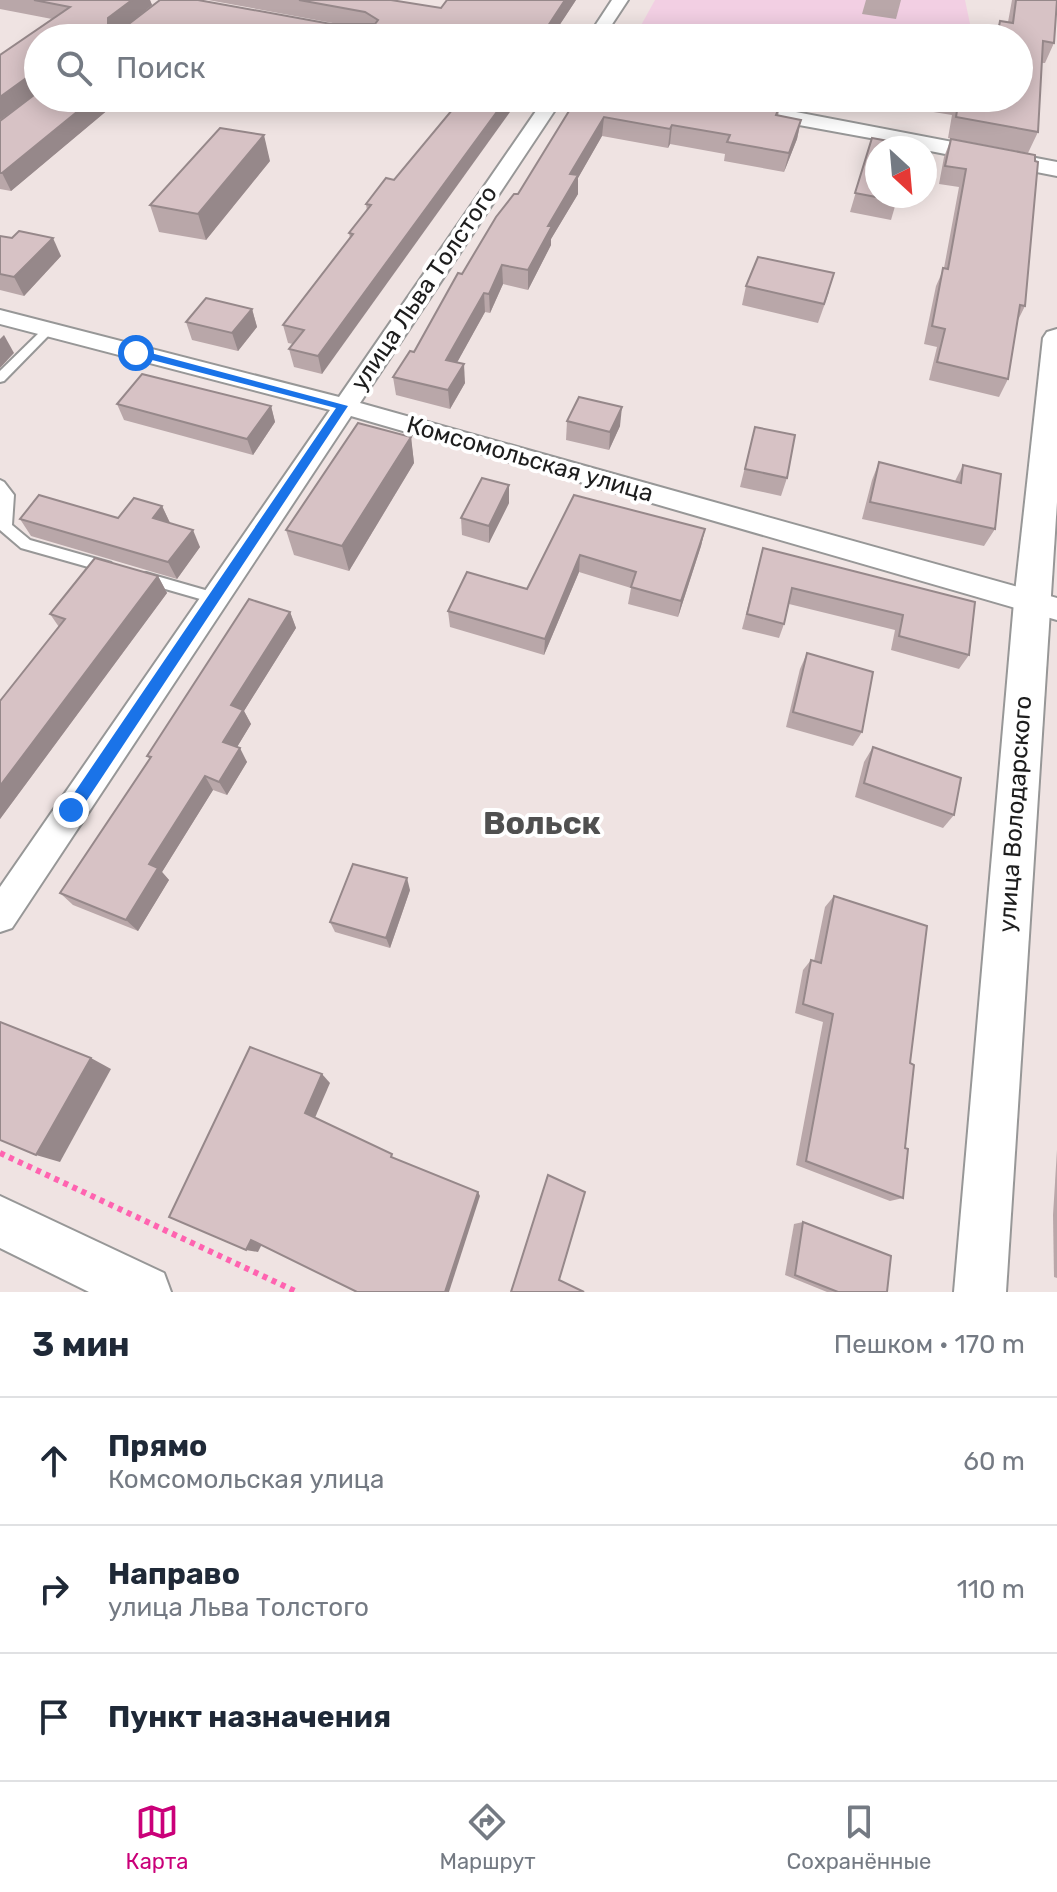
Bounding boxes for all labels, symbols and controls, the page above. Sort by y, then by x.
search box [24,24,1033,112]
icon: search [52,46,96,90]
text: Поиск [116,50,206,86]
north arrow [865,136,937,208]
street label: улица Льва Толстого [345,180,503,396]
route start [118,335,154,371]
street label: Комсомольская улица [404,410,656,508]
street label: улица Володарского [993,695,1037,933]
route end [53,792,89,828]
district label: Вольск [483,804,601,842]
text: 3 мин [32,1324,130,1365]
text: Пешком · 170 m [834,1329,1025,1360]
text: Прямо [108,1428,207,1464]
icon: ahead [32,1439,76,1483]
text: 60 m [963,1446,1025,1477]
text: Комсомольская улица [108,1464,384,1495]
text: Направо [108,1556,240,1592]
icon: right [32,1567,76,1611]
text: 110 m [957,1574,1025,1605]
text: улица Льва Толстого [108,1592,369,1623]
icon: arrive [32,1695,76,1739]
text: Пункт назначения [108,1699,391,1735]
tab: Карта [126,1800,188,1875]
tab: Маршрут [439,1800,535,1875]
tab: Сохранённые [787,1800,931,1875]

